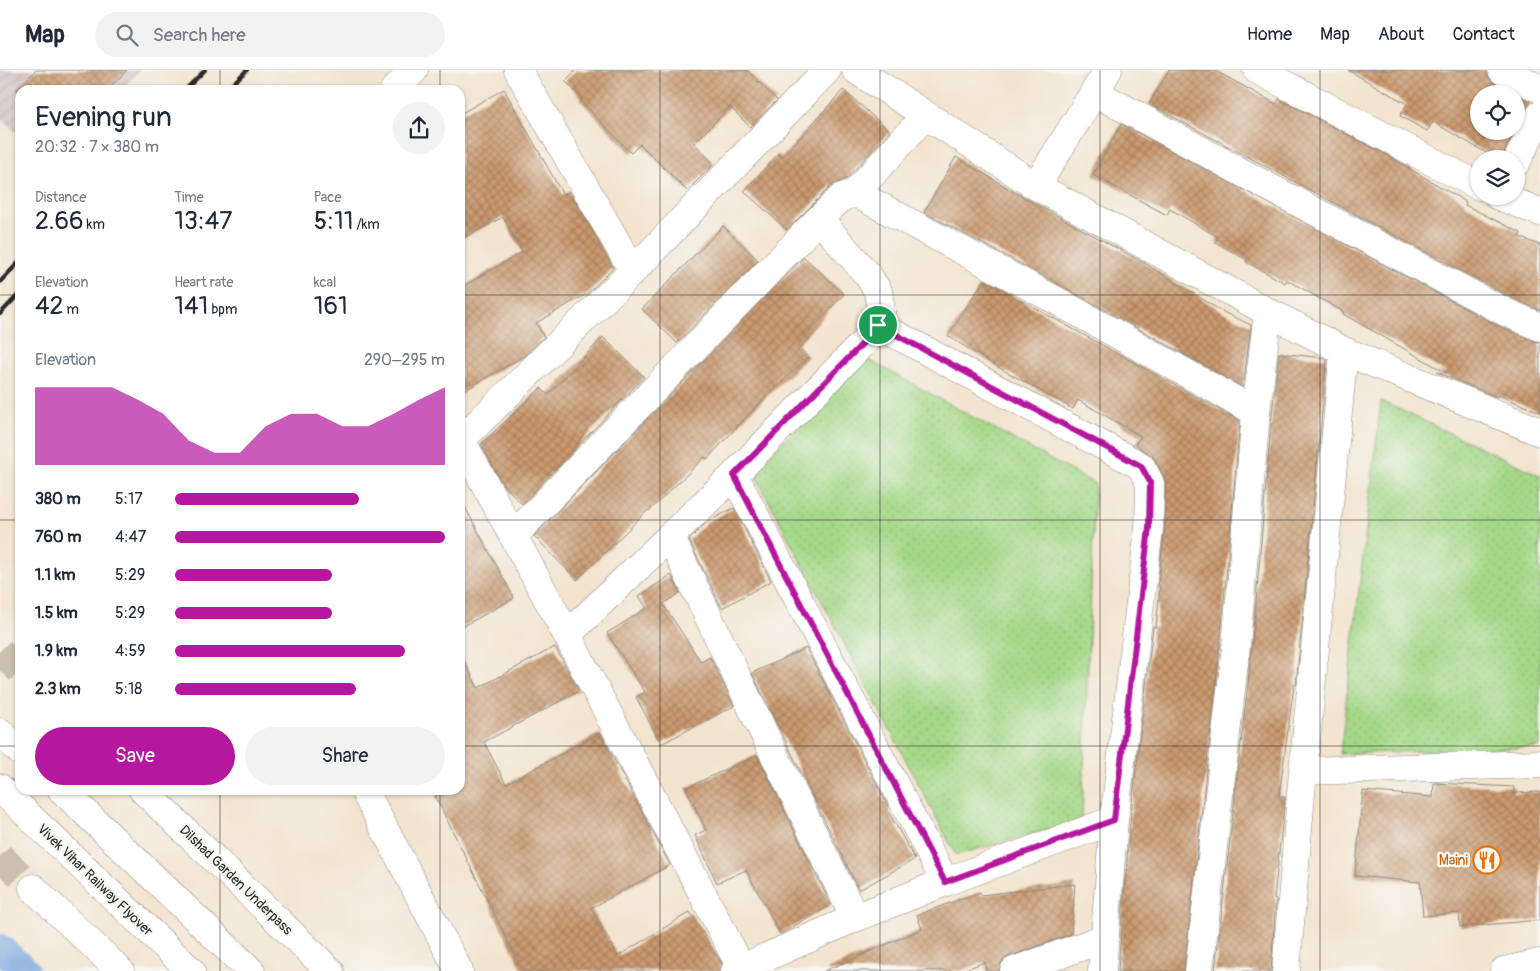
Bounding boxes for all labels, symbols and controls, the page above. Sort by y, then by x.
search box [95,12,445,57]
text: Map [25,20,65,49]
icon: search [113,21,141,49]
text: Search here [153,23,246,47]
text: Home [1247,23,1292,46]
text: Map [1320,23,1350,46]
text: About [1378,23,1424,46]
text: Contact [1452,23,1515,46]
map controls [1470,85,1525,205]
button: locate [1470,85,1525,140]
text: Evening run [35,100,172,135]
button: share [393,102,445,154]
text: 20:32 · 7 × 380 m [35,137,159,157]
button: layers [1470,150,1525,205]
text: Distance [35,189,86,206]
text: Time [174,189,204,206]
text: Pace [314,189,341,206]
text: 2.66 [35,206,84,237]
text: 13:47 [174,206,232,237]
text: 5:11 [314,206,353,237]
text: km [84,216,105,233]
text: /km [353,216,380,233]
text: Elevation [35,274,88,291]
text: Heart rate [174,274,233,291]
text: kcal [314,274,336,291]
text: 42 [35,291,63,322]
text: 141 [174,291,208,322]
text: 161 [314,291,348,322]
text: m [63,301,79,318]
text: bpm [208,301,237,318]
pin [857,304,899,346]
icon: arrive [864,311,892,339]
text: Elevation [35,350,96,370]
text: 290–295 m [364,350,445,370]
text: 380 m [35,489,81,509]
text: 5:17 [115,489,143,509]
text: 760 m [35,527,81,547]
text: 4:47 [115,527,146,547]
text: 1.1 km [35,565,75,585]
text: 5:29 [115,565,145,585]
text: 1.5 km [35,603,78,623]
text: 5:29 [115,603,145,623]
text: 1.9 km [35,641,77,661]
text: 4:59 [115,641,145,661]
text: 2.3 km [35,679,81,699]
text: 5:18 [115,679,142,699]
button: Save [35,727,235,785]
button: Share [245,727,445,785]
street label: Vivek Vihar Railway Flyover [34,820,156,940]
street label: Dilshad Garden Underpass [176,822,297,939]
restaurant icon: Maini [1472,845,1502,875]
place label: Maini [1439,852,1469,869]

